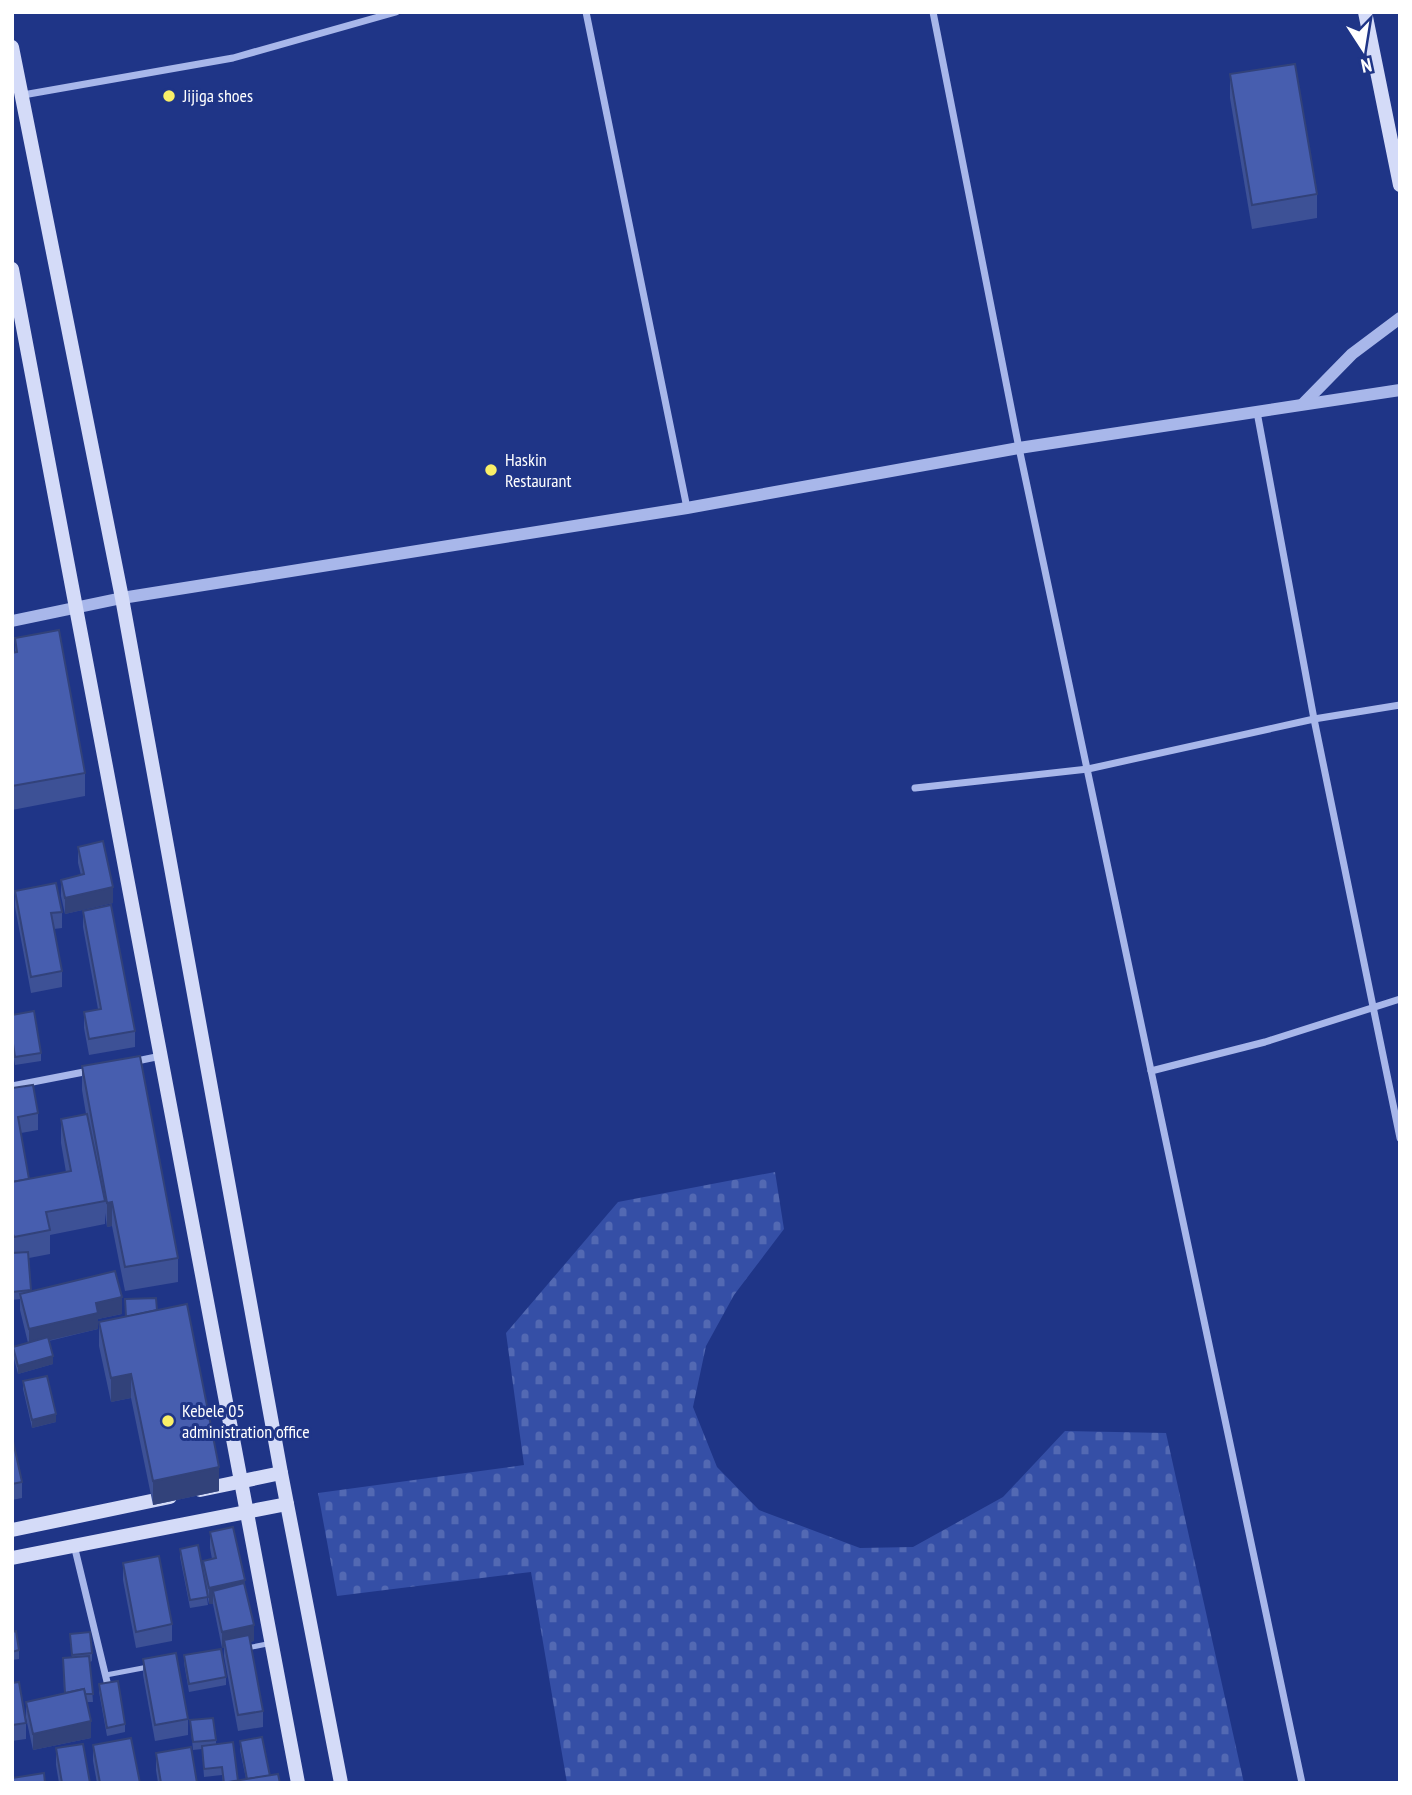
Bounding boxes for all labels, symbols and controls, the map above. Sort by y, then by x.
north arrow [1328,14,1398,84]
text: N [1359,53,1374,78]
place label: Jijiga shoes [182,84,253,107]
marker: Jijiga shoes [161,88,177,104]
place label: Haskin Restaurant [505,448,571,492]
marker: Haskin Restaurant [483,462,499,478]
place label: Kebele 05 administration office [182,1399,310,1443]
marker: Kebele 05 administration office [160,1413,176,1429]

